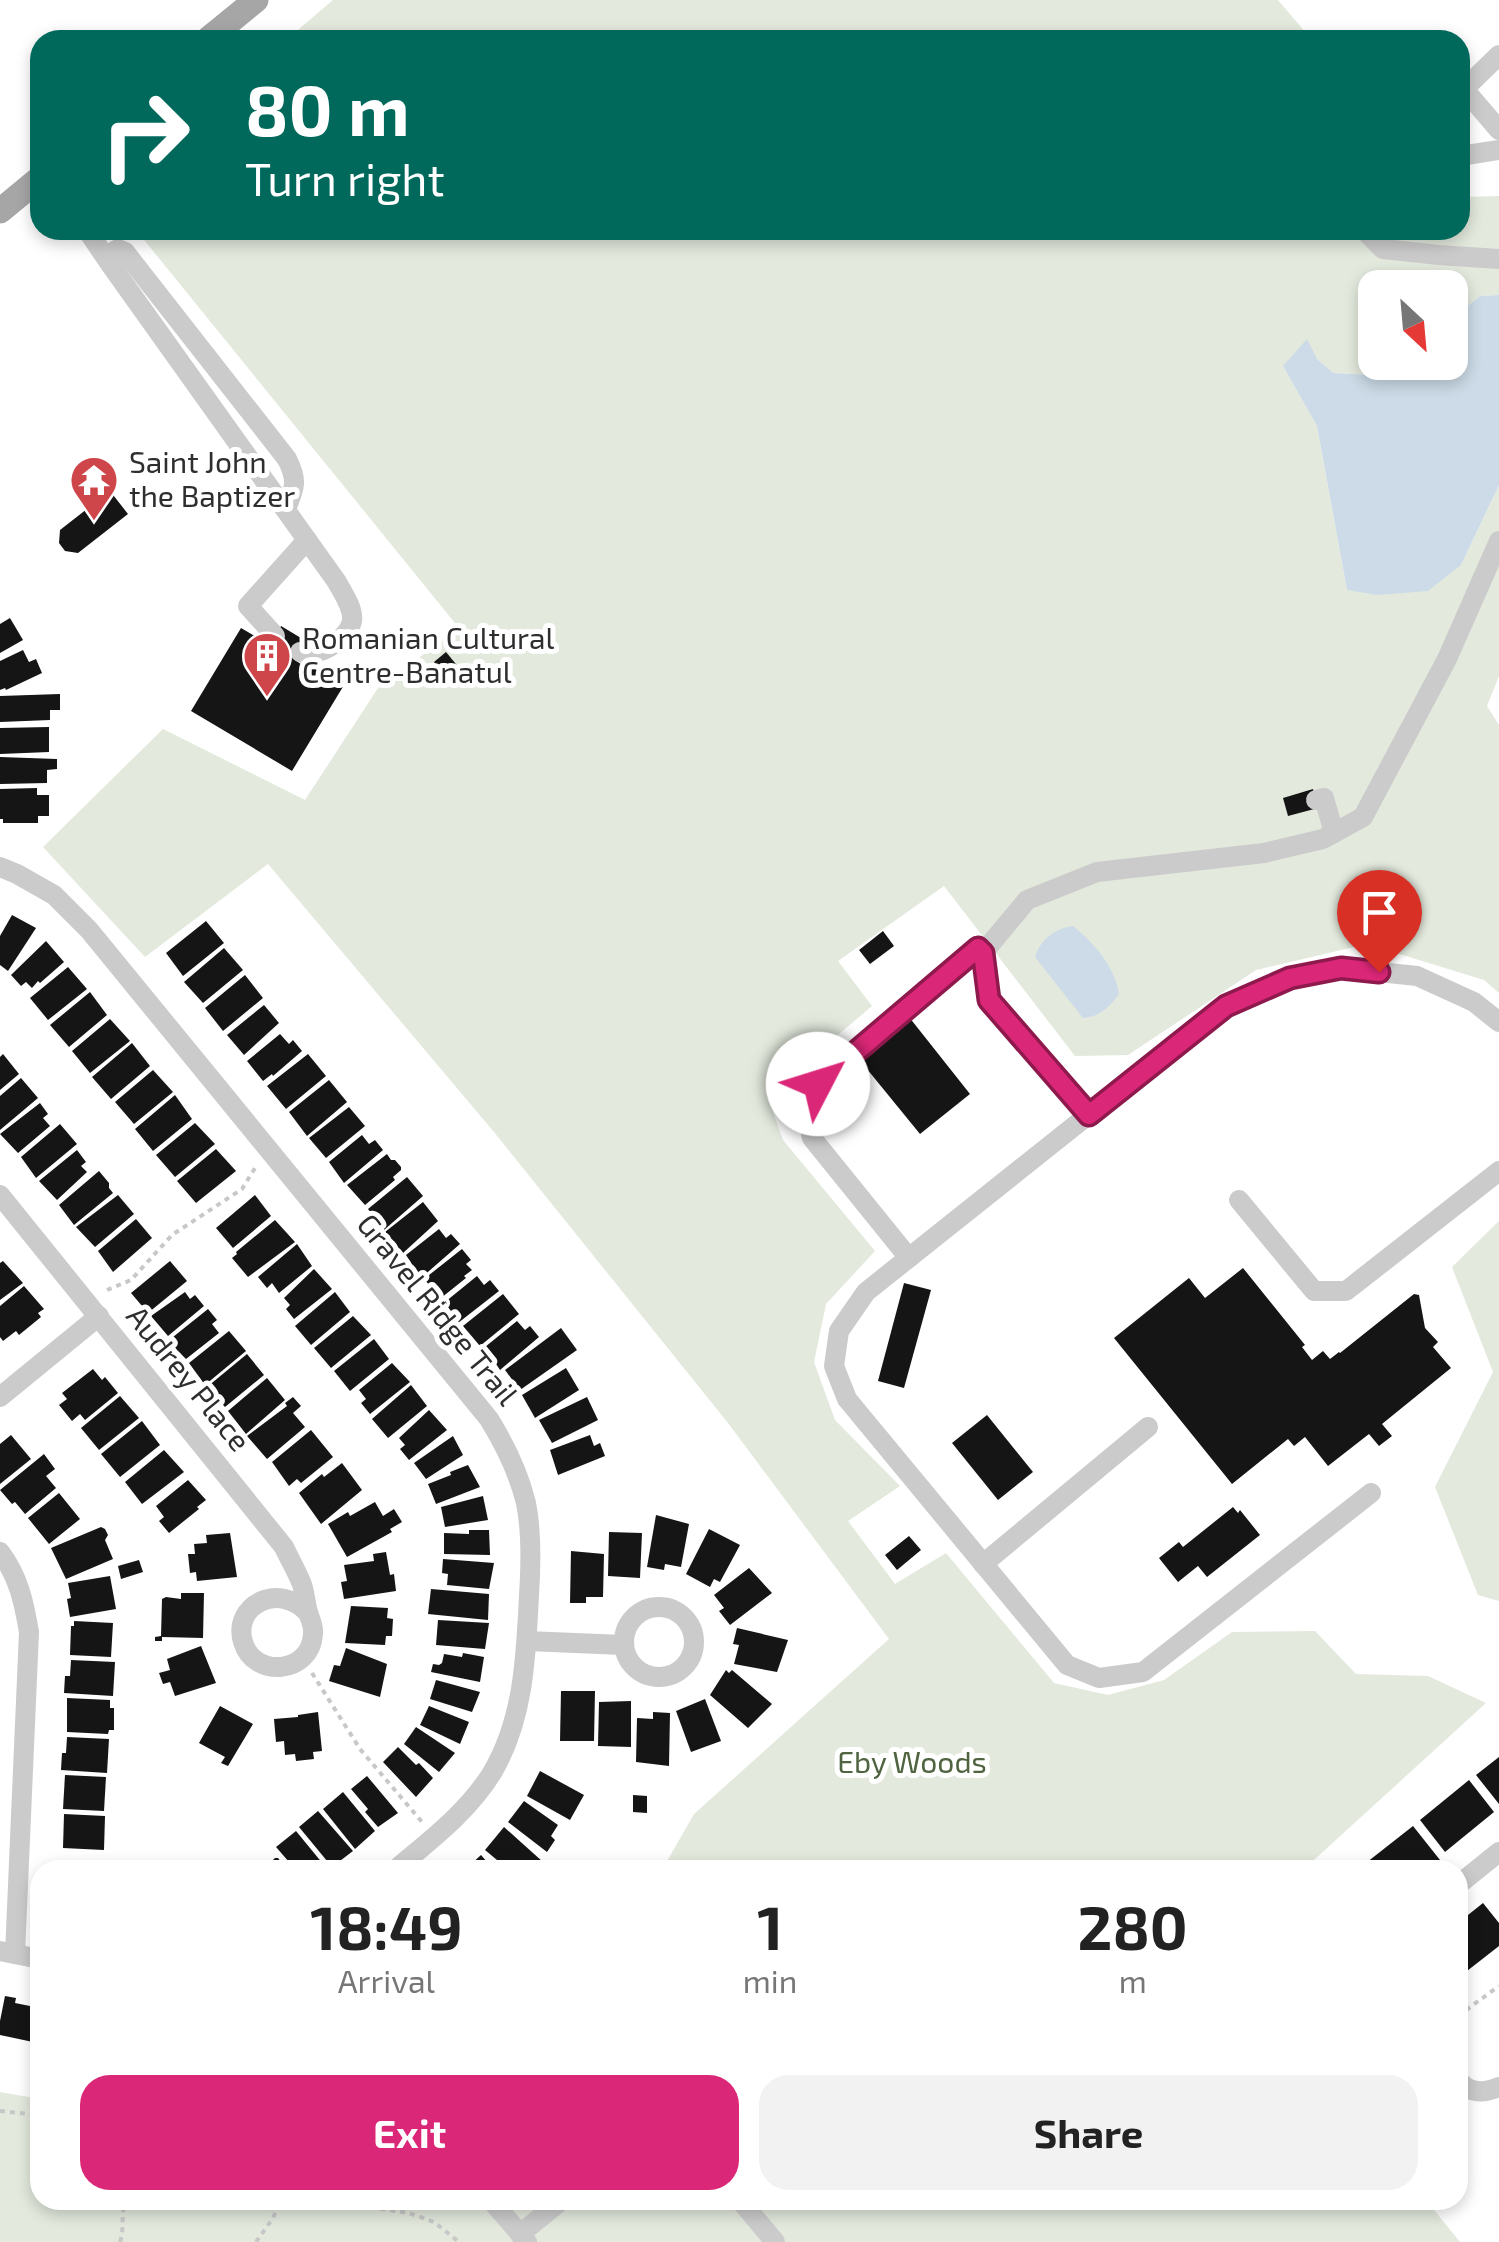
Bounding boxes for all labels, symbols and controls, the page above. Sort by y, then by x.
text: 80 m [245,66,410,150]
icon: right [80,70,210,200]
text: Turn right [245,151,445,205]
north arrow [1358,270,1468,380]
map controls [1358,270,1468,380]
place label: Saint John the Baptizer [129,443,295,513]
temple icon: Saint John the Baptizer [68,454,120,522]
place label: Romanian Cultural Centre-Banatul [302,619,555,689]
building icon: Romanian Cultural Centre-Banatul [241,630,293,698]
pin [1337,870,1422,973]
icon: arrive [1352,885,1407,940]
position arrow [766,1032,870,1136]
street label: Gravel Ridge Trail [350,1206,527,1412]
street label: Audrey Place [120,1298,259,1458]
park label: Eby Woods [837,1743,987,1779]
text: 18:49 [310,1890,463,1962]
text: 1 [757,1890,783,1962]
text: 280 [1078,1890,1188,1962]
text: Arrival [338,1961,435,1999]
text: min [743,1961,797,1999]
text: m [1119,1961,1147,1999]
button: Exit [80,2075,739,2190]
button: Share [759,2075,1418,2190]

